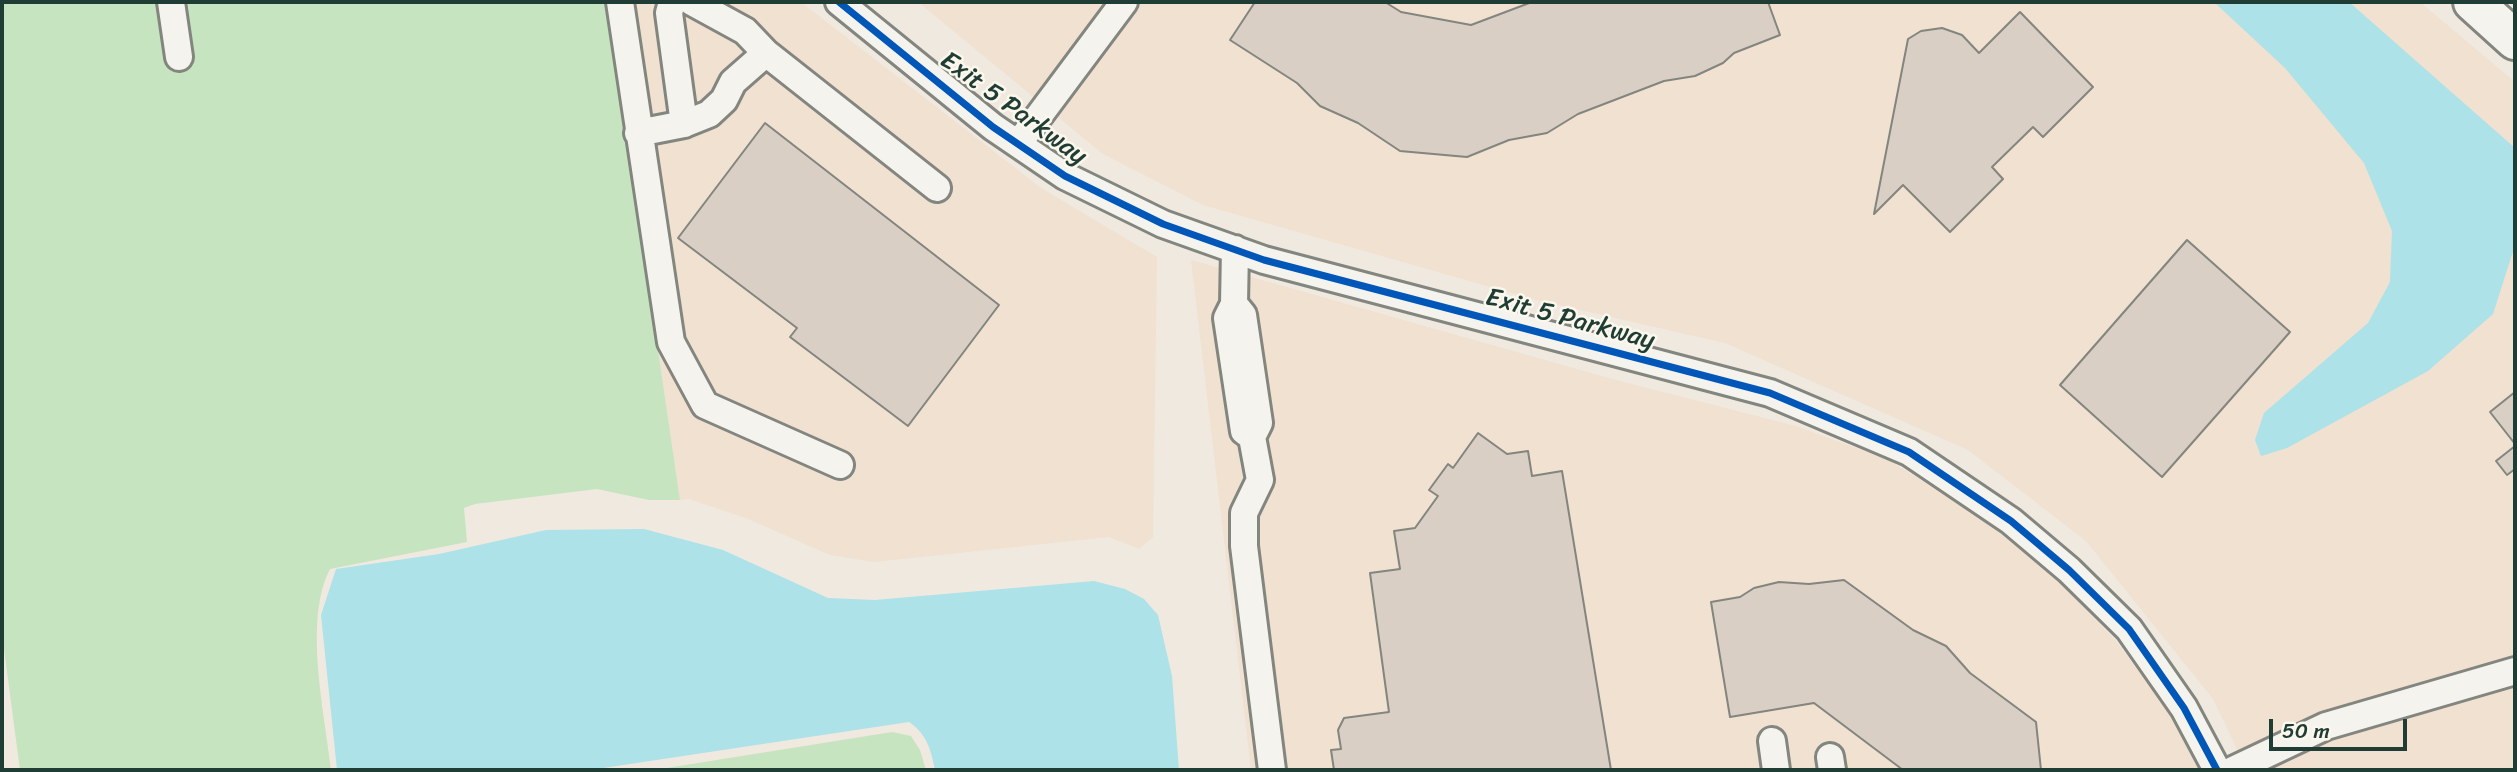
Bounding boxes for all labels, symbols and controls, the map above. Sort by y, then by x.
street label: Exit 5 Parkway [934,45,1092,173]
street label: Exit 5 Parkway [1482,282,1658,358]
scale bar [2272,706,2410,750]
text: 50 m [2282,712,2330,750]

